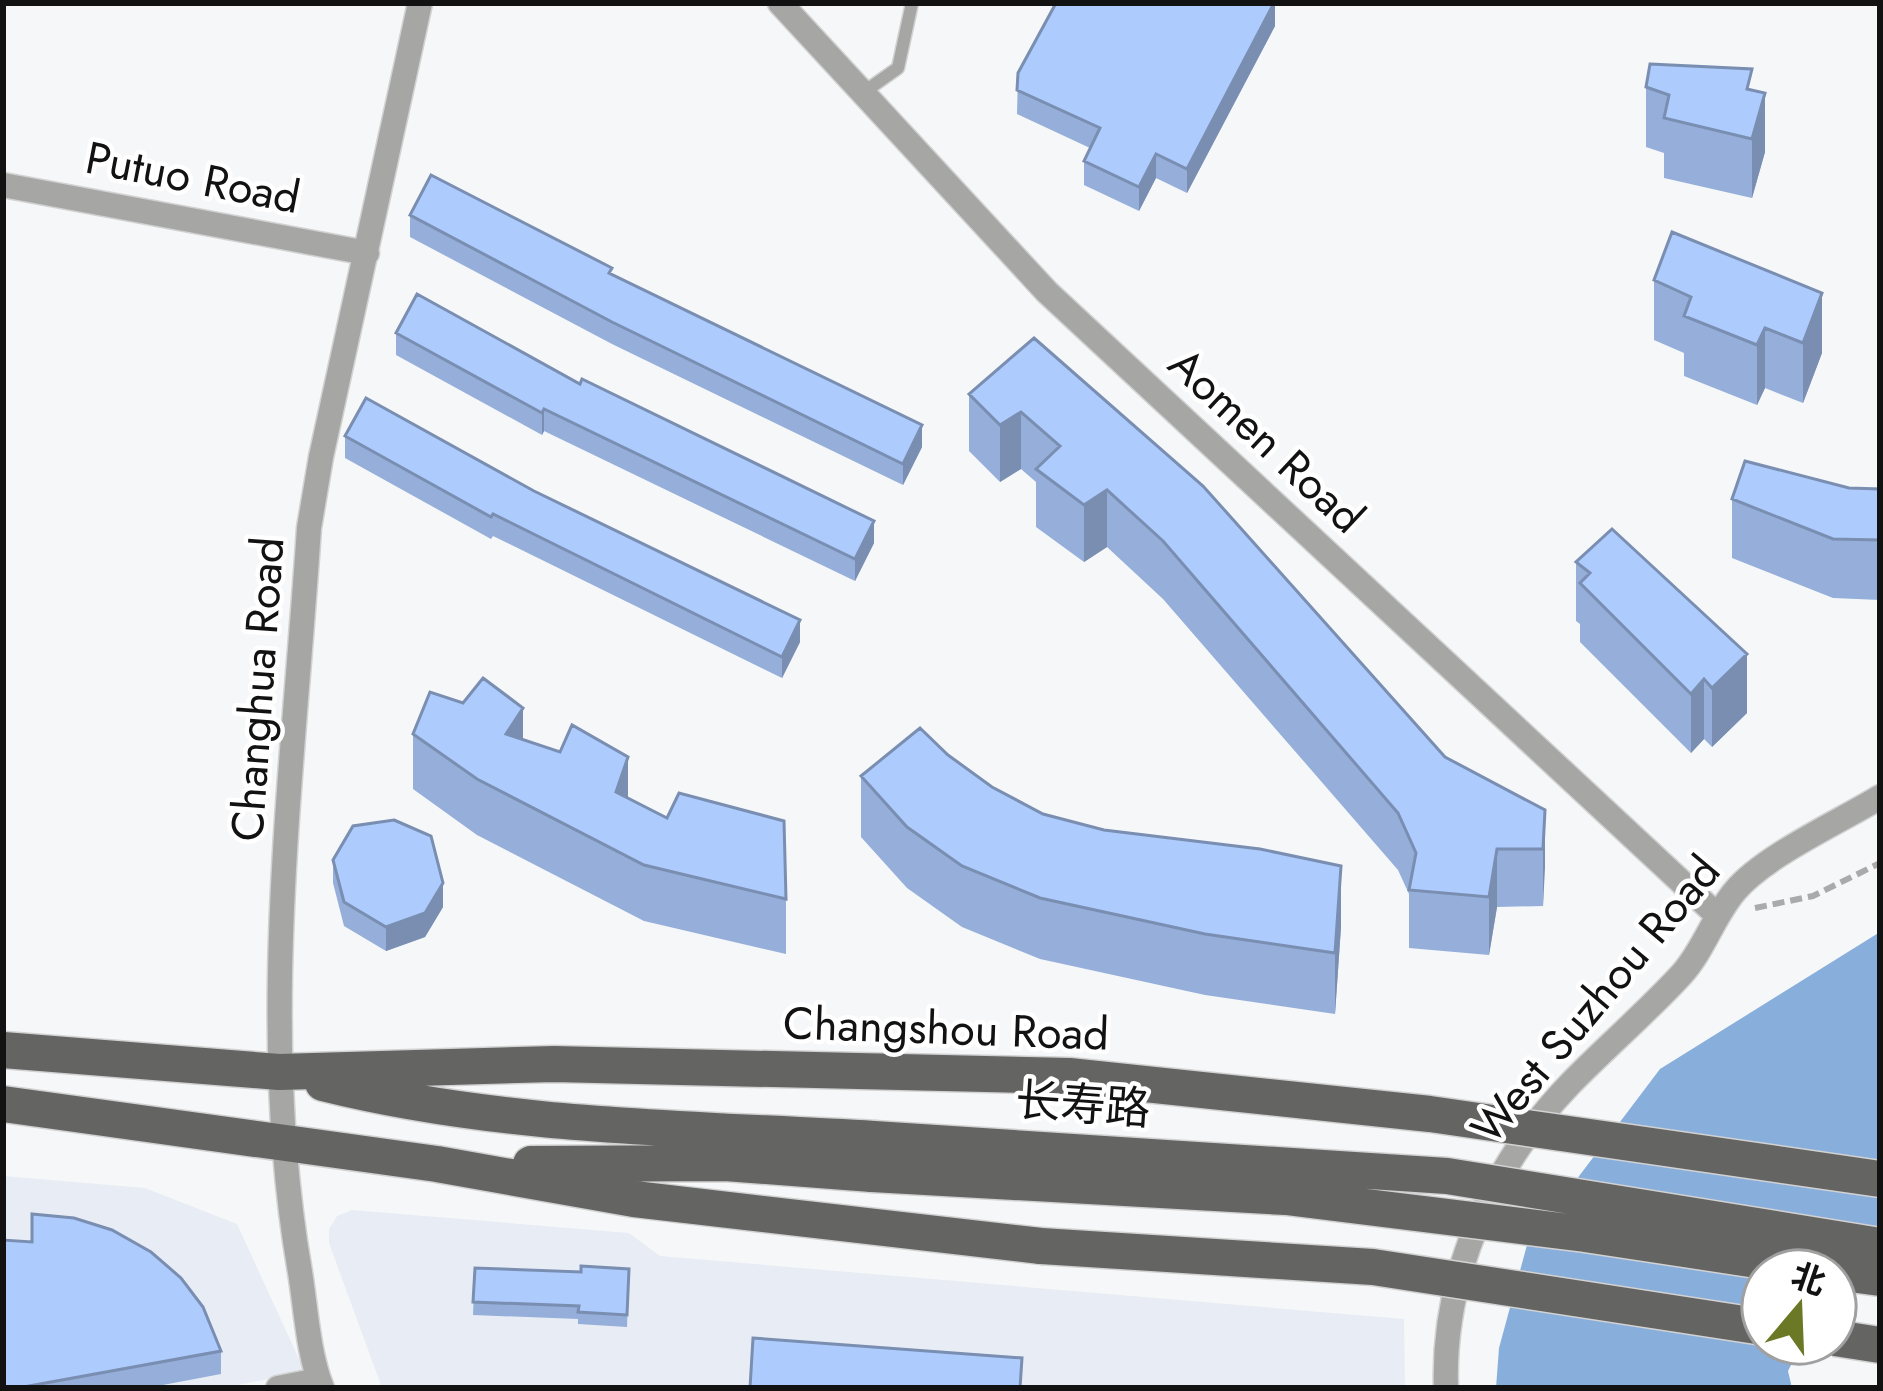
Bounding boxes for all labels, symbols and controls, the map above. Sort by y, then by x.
street label: Putuo Road [80,125,306,230]
street label: Aomen Road [1154,332,1379,548]
street label: Changhua Road [214,535,301,843]
street label: West Suzhou Road [1455,841,1735,1157]
street label: Changshou Road [782,990,1110,1067]
street label: 长寿路 [1013,1067,1153,1142]
north arrow [1739,1247,1859,1367]
text: 北 [1785,1252,1832,1307]

